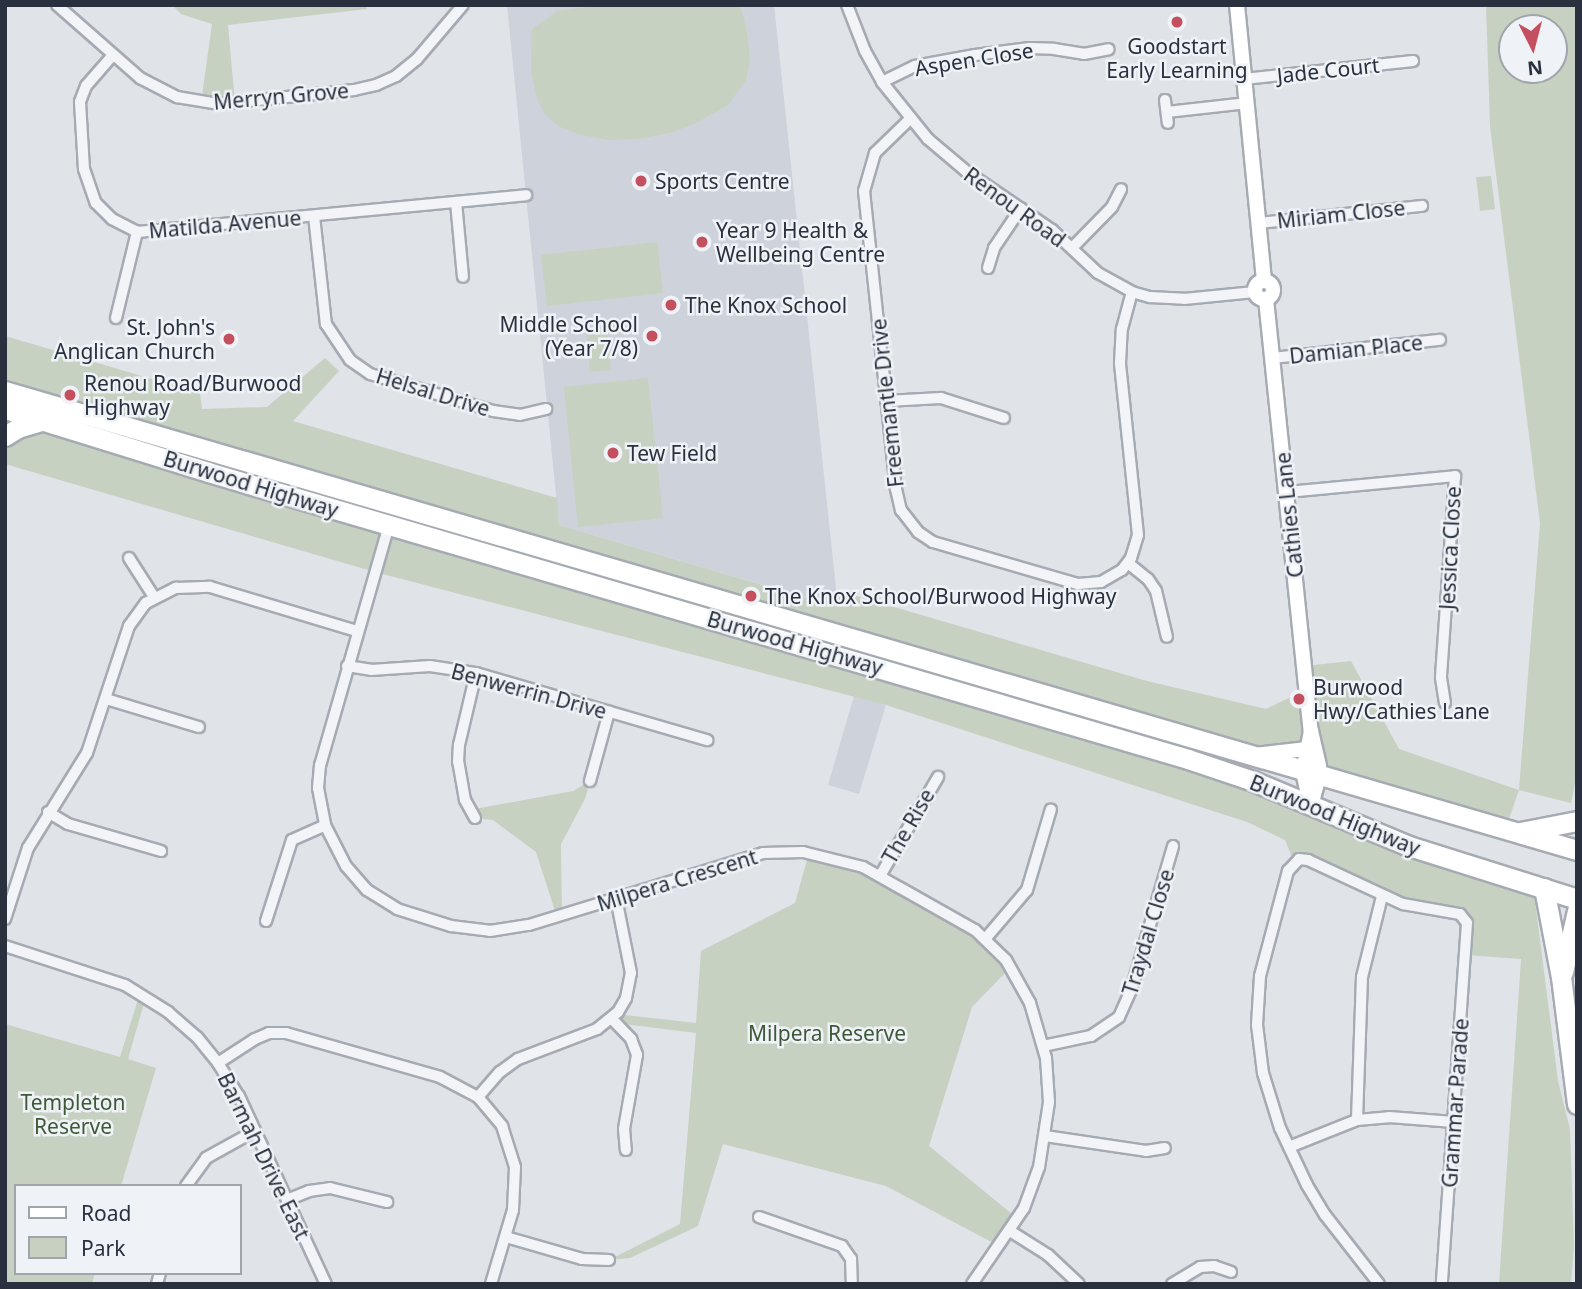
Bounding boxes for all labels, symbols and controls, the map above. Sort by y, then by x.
marker: Goodstart Early Learning [1169,14,1185,30]
north arrow [1498,14,1568,84]
place label: Goodstart Early Learning [1106,33,1248,83]
street label: Aspen Close [913,37,1035,81]
street label: Jade Court [1275,52,1381,88]
text: N [1526,54,1544,82]
street label: Merryn Grove [212,78,350,114]
street label: Renou Road [959,162,1071,252]
place label: Sports Centre [655,168,790,194]
marker: Sports Centre [633,173,649,189]
street label: Miriam Close [1276,195,1406,233]
street label: Matilda Avenue [148,205,302,243]
place label: Year 9 Health & Wellbeing Centre [716,217,885,267]
marker: Year 9 Health & Wellbeing Centre [694,234,710,250]
place label: The Knox School [685,292,847,318]
marker: The Knox School [663,297,679,313]
place label: Middle School (Year 7/8) [500,311,638,361]
place label: St. John's Anglican Church [54,314,215,364]
street label: Freemantle Drive [866,317,908,489]
marker: Middle School (Year 7/8) [644,328,660,344]
street label: Damian Place [1288,329,1424,369]
marker: St. John's Anglican Church [221,331,237,347]
street label: Helsal Drive [373,363,493,421]
place label: Renou Road/Burwood Highway [84,370,301,420]
marker: Renou Road/Burwood Highway [62,387,78,403]
place label: Tew Field [627,440,717,466]
street label: Burwood Highway [161,445,341,523]
marker: Tew Field [605,445,621,461]
street label: Cathies Lane [1270,451,1308,579]
street label: Jessica Close [1434,486,1466,610]
place label: The Knox School/Burwood Highway [765,583,1116,609]
marker: The Knox School/Burwood Highway [743,588,759,604]
street label: Burwood Highway [704,606,886,680]
street label: Benwerrin Drive [448,658,610,724]
place label: Burwood Hwy/Cathies Lane [1313,674,1490,724]
marker: Burwood Hwy/Cathies Lane [1291,691,1307,707]
street label: Burwood Highway [1246,769,1424,861]
street label: The Rise [877,784,939,868]
street label: Milpera Crescent [594,844,760,916]
street label: Traydal Close [1117,866,1179,998]
street label: Grammar Parade [1437,1017,1473,1189]
park label: Milpera Reserve [748,1020,906,1046]
street label: Barmah Drive East [213,1068,315,1244]
park label: Templeton Reserve [20,1089,126,1139]
legend [14,1184,242,1275]
text: Road [81,1199,131,1227]
text: Park [81,1234,125,1262]

